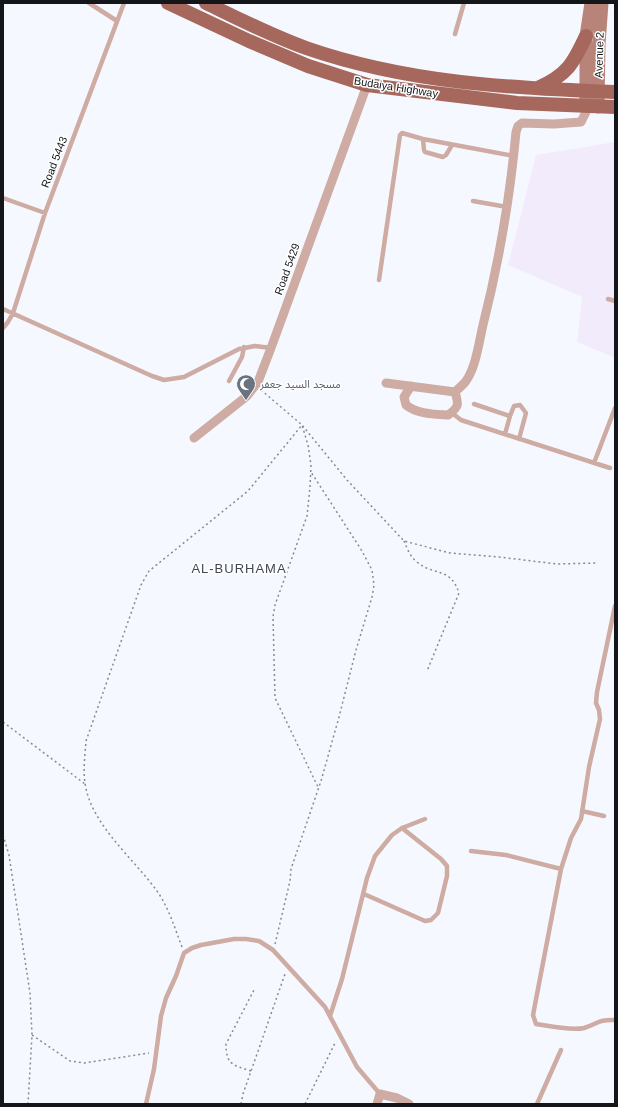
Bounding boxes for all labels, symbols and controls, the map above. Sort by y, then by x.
street label: Avenue 2 [592,32,606,78]
street label: Budaiya Highway [353,74,439,100]
street label: Road 5443 [39,135,69,189]
street label: Road 5429 [272,242,302,296]
mosque icon: مسجد السيد جعفر [235,373,257,401]
place label: مسجد السيد جعفر [259,378,341,391]
district label: AL-BURHAMA [191,561,287,576]

